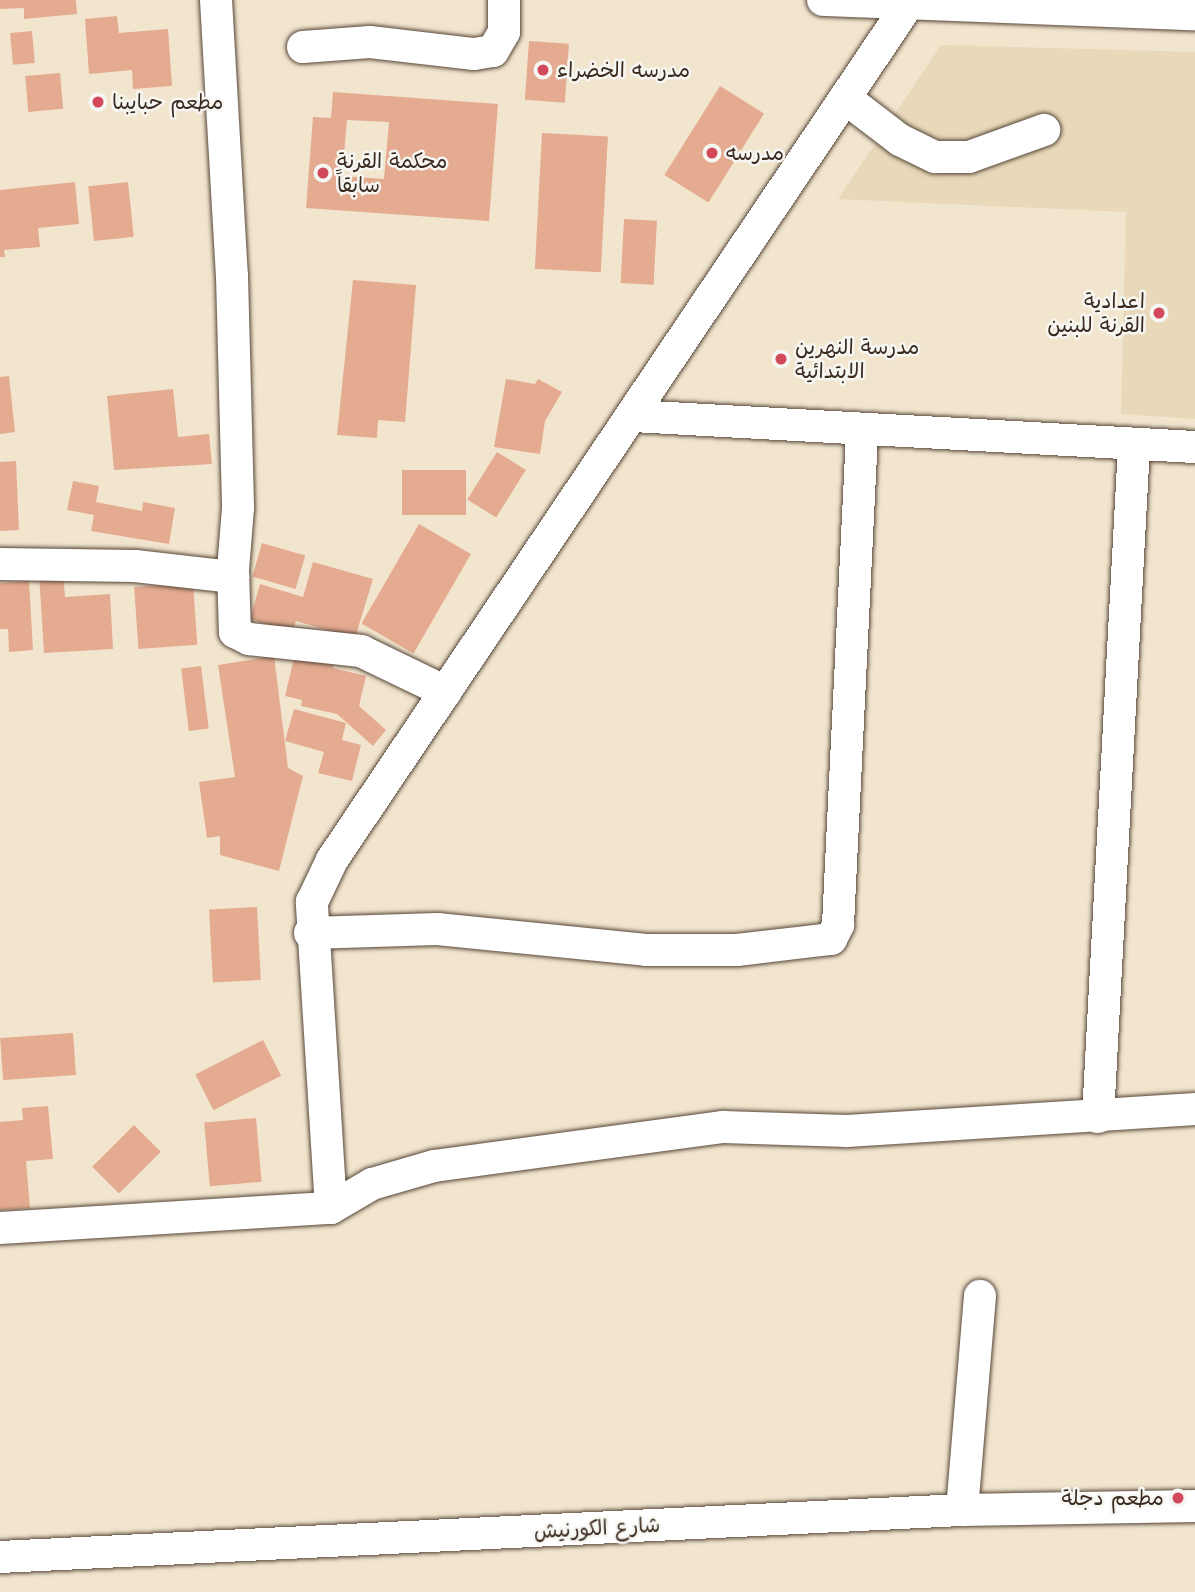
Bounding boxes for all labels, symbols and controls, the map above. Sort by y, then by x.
place label: مدرسه الخضراء [557,57,690,83]
marker: مدرسه الخضراء [535,62,551,78]
place label: مطعم حبايبنا [112,89,223,115]
marker: مطعم حبايبنا [90,94,106,110]
place label: مدرسه [726,140,784,166]
marker: مدرسه [704,145,720,161]
place label: محكمة القرنة سابقاً [337,148,447,198]
marker: محكمة القرنة سابقاً [315,165,331,181]
place label: اعدادية القرنة للبنين [1047,288,1145,338]
marker: اعدادية القرنة للبنين [1151,305,1167,321]
place label: مدرسة النهرين الابتدائية [795,334,919,384]
marker: مدرسة النهرين الابتدائية [773,351,789,367]
place label: مطعم دجلة [1061,1485,1164,1511]
marker: مطعم دجلة [1170,1490,1186,1506]
street label: شارع الكورنيش [533,1512,661,1544]

